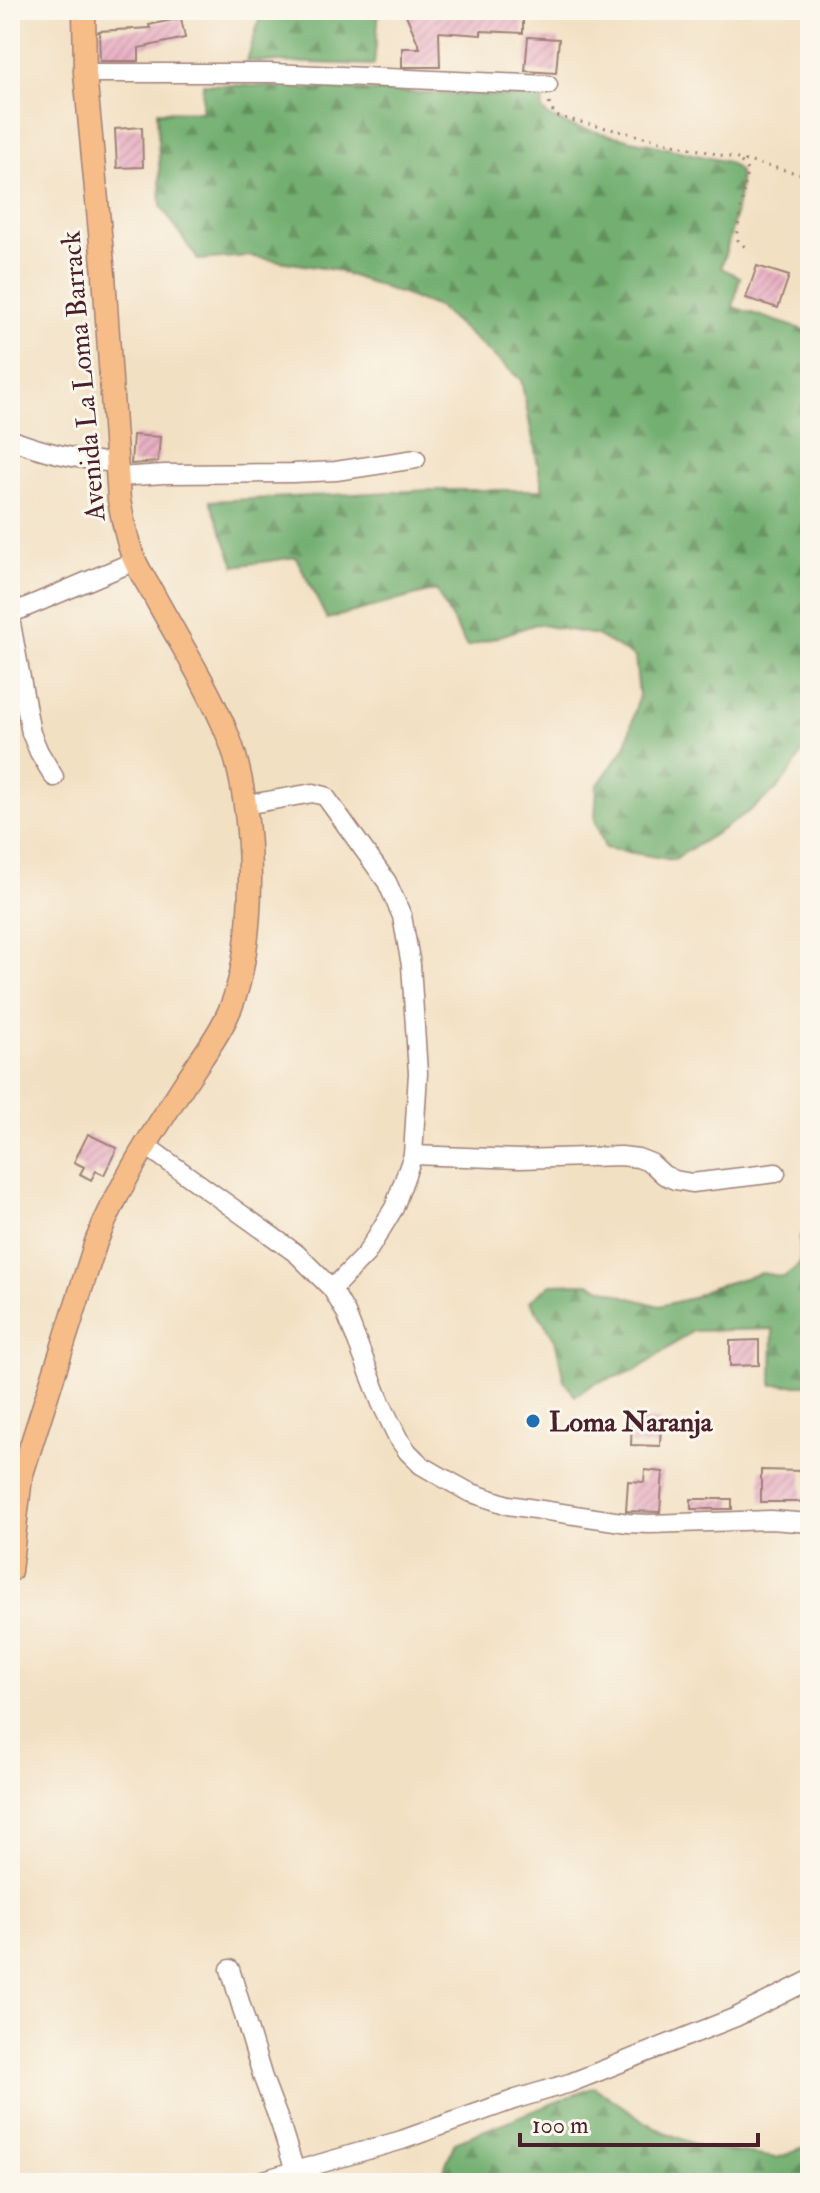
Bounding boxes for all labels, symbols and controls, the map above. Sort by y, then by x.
street label: Avenida La Loma Barrack [53,229,114,523]
place label: Loma Naranja [549,1405,714,1440]
marker: Loma Naranja [524,1412,542,1430]
scale bar [520,2097,758,2147]
text: 100 m [532,2110,589,2141]

